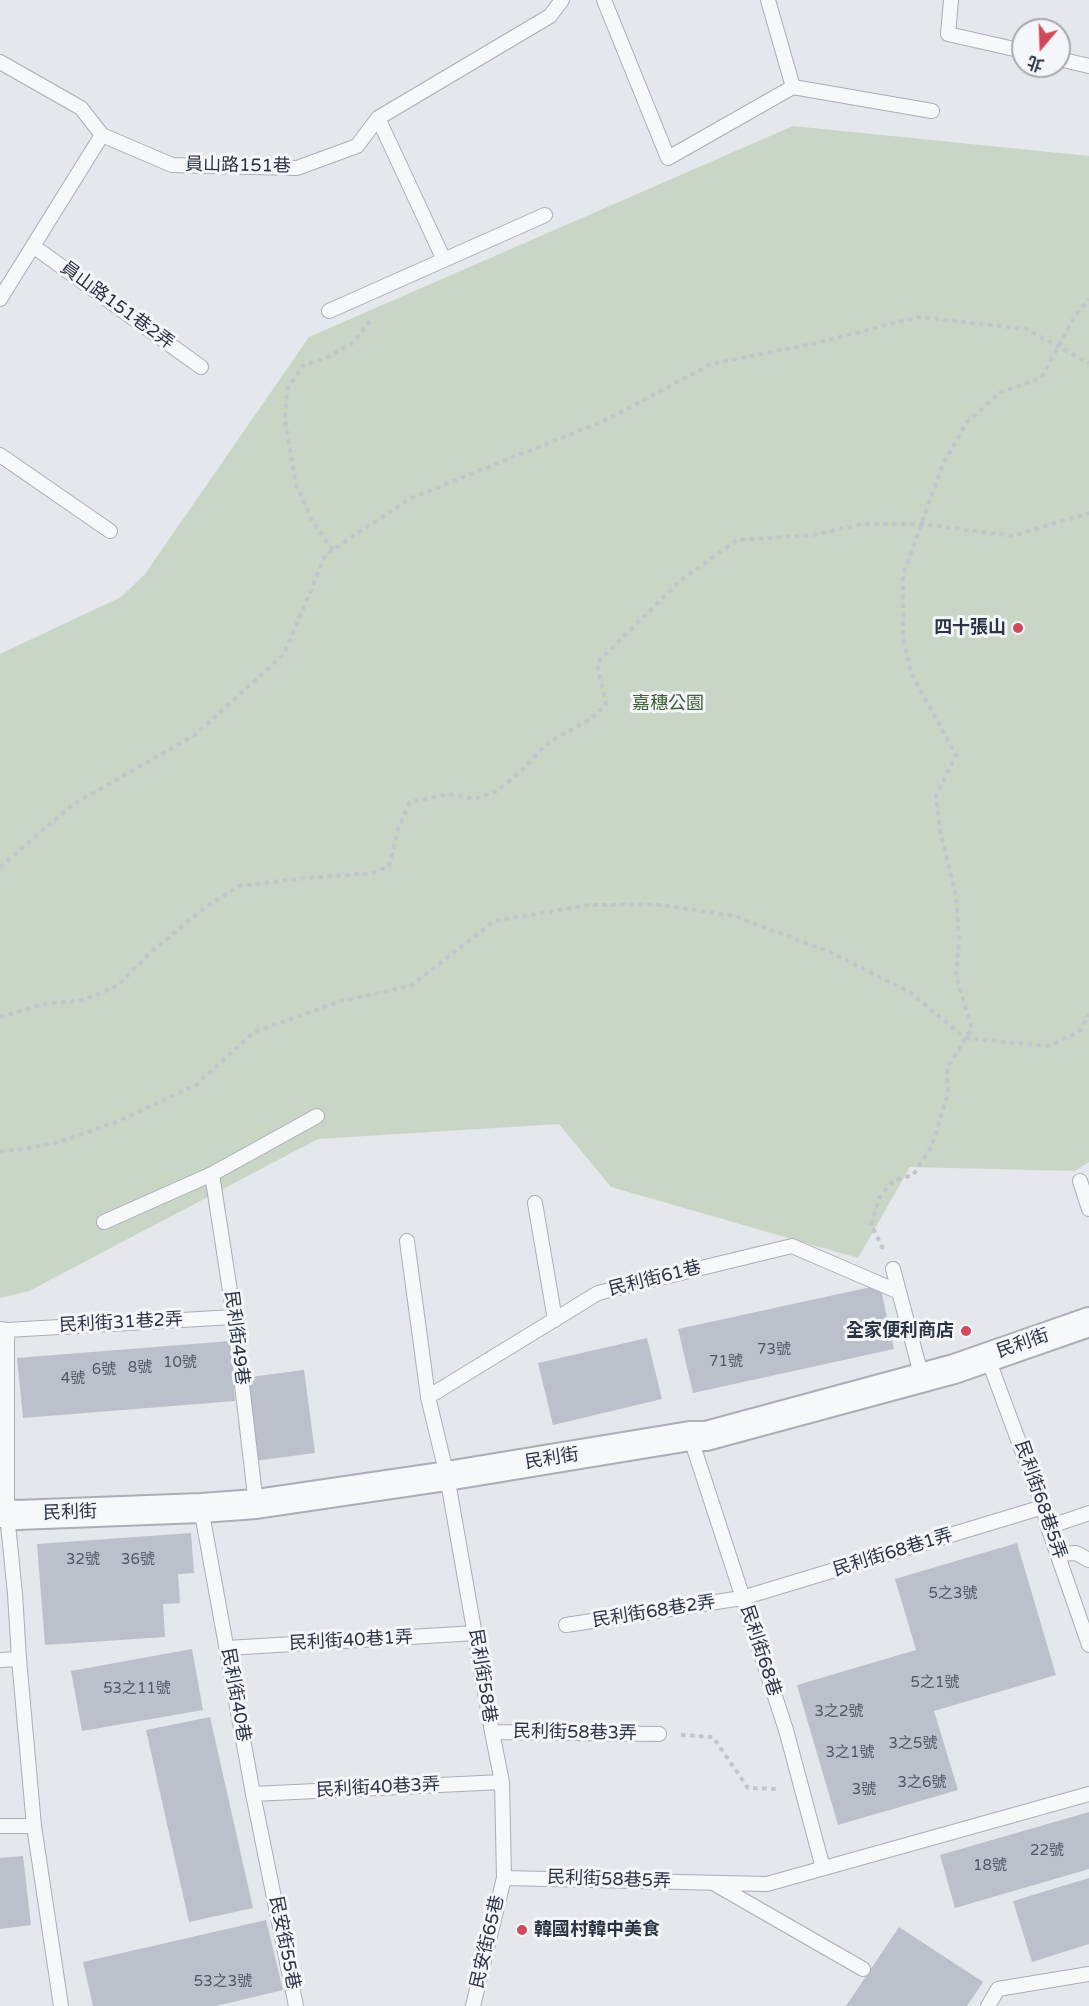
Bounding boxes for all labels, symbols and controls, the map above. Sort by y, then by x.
north arrow [1011,18,1071,78]
text: 北 [1025,51,1047,75]
street label: 員山路151巷 [185,154,291,178]
street label: 員山路151巷2弄 [56,258,178,354]
place label: 四十張山 [934,617,1006,639]
marker: 四十張山 [1011,621,1025,635]
park label: 嘉穗公園 [632,693,704,715]
street label: 民利街61巷 [606,1257,704,1301]
street label: 民利街49巷 [220,1290,252,1386]
street label: 民利街31巷2弄 [59,1309,183,1337]
place label: 全家便利商店 [846,1320,954,1342]
marker: 全家便利商店 [959,1324,973,1338]
street label: 民利街 [994,1325,1052,1363]
house number: 73號 [757,1341,791,1359]
house number: 71號 [709,1353,743,1371]
house number: 10號 [163,1354,197,1372]
house number: 8號 [128,1359,152,1377]
house number: 6號 [92,1361,116,1379]
house number: 4號 [61,1370,85,1388]
street label: 民利街68巷5弄 [1010,1438,1070,1562]
street label: 民利街 [524,1444,580,1474]
street label: 民利街 [43,1501,97,1525]
street label: 民利街68巷1弄 [831,1525,955,1581]
house number: 32號 [66,1551,100,1569]
house number: 36號 [121,1551,155,1569]
house number: 5之3號 [929,1585,977,1603]
street label: 民利街68巷2弄 [591,1592,717,1632]
street label: 民利街68巷 [735,1603,785,1699]
street label: 民利街40巷1弄 [289,1627,413,1655]
street label: 民利街58巷 [464,1628,500,1724]
street label: 民利街40巷 [216,1647,254,1743]
house number: 5之1號 [911,1674,959,1692]
house number: 53之11號 [103,1680,171,1698]
house number: 3之2號 [815,1703,863,1721]
street label: 民利街58巷3弄 [513,1721,637,1745]
house number: 3之5號 [889,1735,937,1753]
house number: 3之1號 [826,1744,874,1762]
street label: 民利街40巷3弄 [316,1774,440,1802]
house number: 3之6號 [898,1774,946,1792]
house number: 3號 [852,1781,876,1799]
house number: 22號 [1030,1842,1064,1860]
house number: 18號 [973,1857,1007,1875]
street label: 民利街58巷5弄 [547,1867,671,1893]
street label: 民安街65巷 [467,1893,509,1991]
street label: 民安街55巷 [264,1895,304,1991]
place label: 韓國村韓中美食 [534,1919,660,1941]
marker: 韓國村韓中美食 [515,1923,529,1937]
house number: 53之3號 [194,1973,252,1991]

